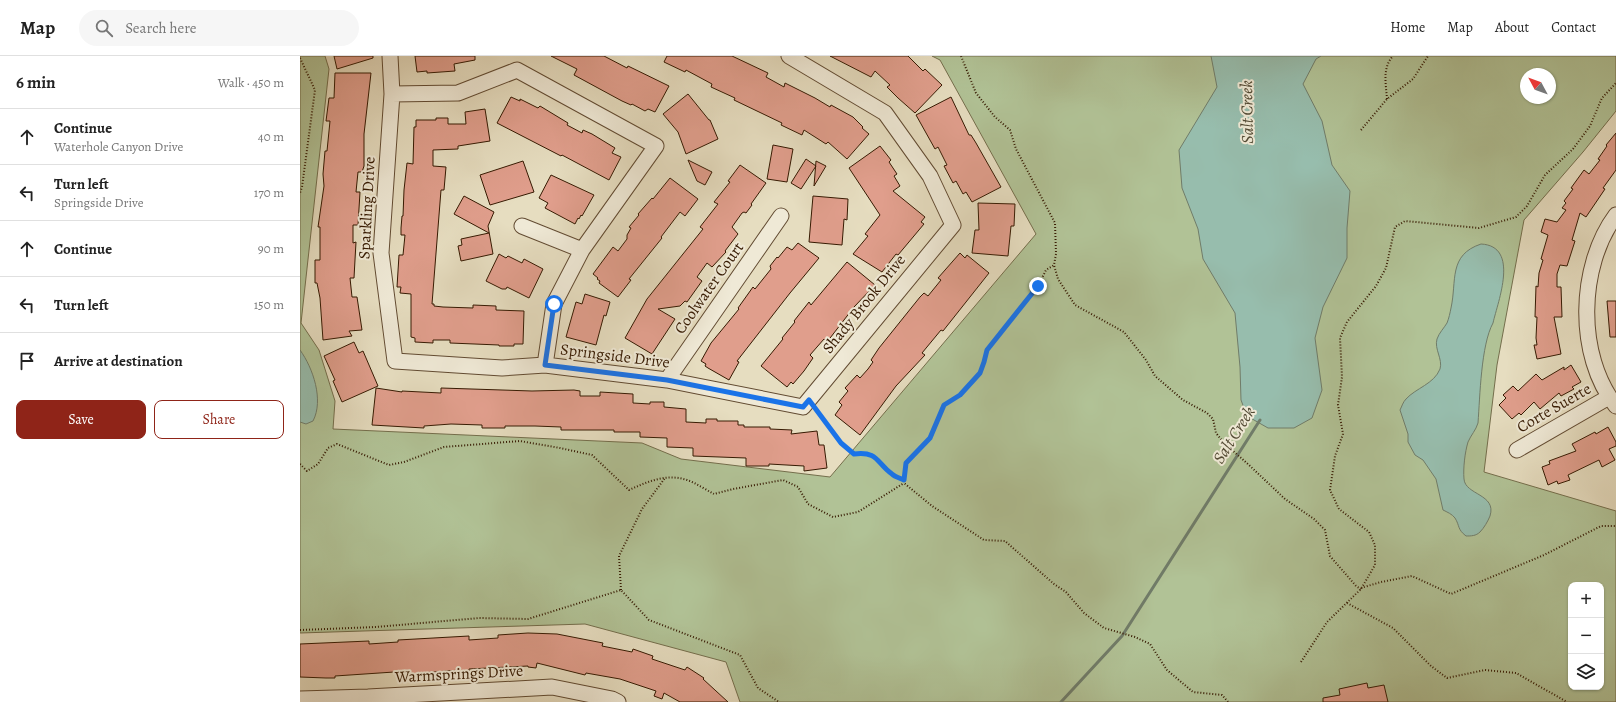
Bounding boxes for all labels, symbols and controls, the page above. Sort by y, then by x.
search box [79,10,359,46]
text: Map [20,15,55,41]
icon: search [93,17,115,39]
text: Search here [125,18,197,38]
text: Home [1390,18,1425,37]
text: Map [1447,18,1473,37]
text: About [1495,18,1529,37]
text: Contact [1551,18,1596,37]
north arrow [1520,68,1556,104]
text: 6 min [16,71,56,94]
text: Walk · 450 m [218,74,284,91]
water label: Salt Creek [1235,80,1259,144]
text: Continue [54,118,112,138]
icon: ahead [16,126,38,148]
text: 40 m [258,128,284,145]
text: Waterhole Canyon Drive [54,138,183,155]
street label: Sparkling Drive [353,156,381,260]
text: Turn left [54,174,109,194]
icon: left [16,182,38,204]
text: 170 m [254,184,284,201]
text: Springside Drive [54,194,144,211]
icon: ahead [16,238,38,260]
street label: Coolwater Court [669,238,749,338]
text: Continue [54,239,112,259]
text: 90 m [258,240,284,257]
street label: Shady Brook Drive [817,250,911,358]
route end [1029,277,1047,295]
icon: left [16,294,38,316]
text: Turn left [54,295,109,315]
route start [545,295,563,313]
text: 150 m [254,296,284,313]
street label: Springside Drive [559,338,671,374]
icon: arrive [16,350,38,372]
text: Arrive at destination [54,351,183,371]
street label: Corte Suerte [1513,378,1595,438]
button: Save [16,400,146,439]
button: Share [154,400,284,439]
water label: Salt Creek [1207,402,1261,468]
map controls [1568,582,1604,690]
button: + [1568,582,1604,618]
button: − [1568,618,1604,654]
button: layers [1568,654,1604,690]
street label: Warmsprings Drive [393,660,524,688]

